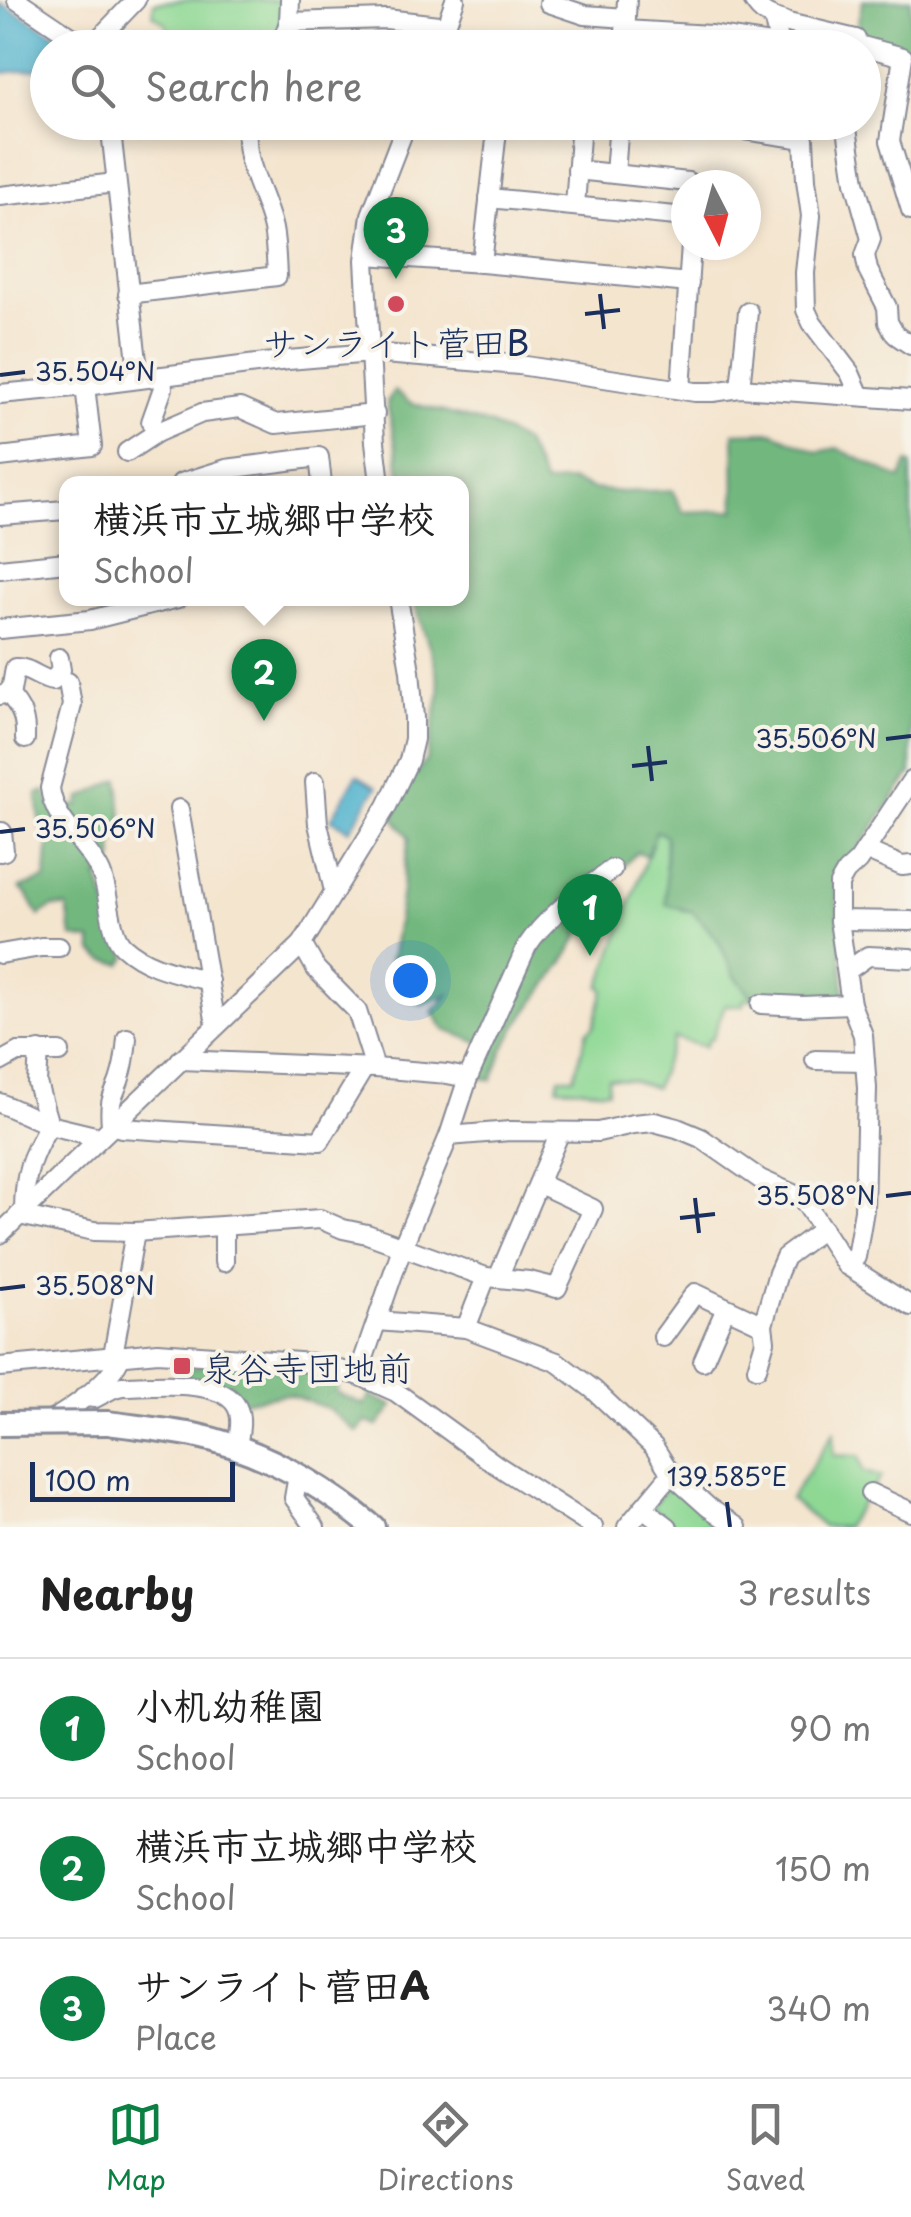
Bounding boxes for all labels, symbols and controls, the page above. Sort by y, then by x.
search box [30,30,881,140]
text: Search here [145,57,362,114]
icon: search [65,58,120,113]
north arrow [671,170,761,260]
pin: 3 [364,196,428,279]
marker: サンライト菅田B [385,293,407,315]
place label: サンライト菅田B [263,315,529,368]
text: 35.504°N [35,352,155,390]
popup [59,476,469,606]
text: 横浜市立城郷中学校 [93,489,435,546]
text: School [93,546,194,594]
pin: 2 [232,638,296,721]
text: 35.506°N [755,719,877,757]
text: 35.506°N [34,809,156,847]
pin: 1 [558,874,622,956]
your location [385,955,436,1006]
text: 35.508°N [756,1176,876,1214]
text: 35.508°N [35,1266,155,1304]
place label: 泉谷寺団地前 [202,1340,412,1393]
marker: 泉谷寺団地前 [171,1355,193,1377]
scale bar [30,1457,235,1502]
text: 139.585°E [667,1457,787,1495]
text: 100 m [45,1458,131,1501]
text: Nearby [40,1561,194,1624]
text: 3 results [737,1568,871,1616]
text: 小机幼稚園 [135,1676,325,1733]
text: 1 [65,1704,80,1752]
text: 90 m [789,1704,871,1752]
text: School [135,1733,236,1781]
text: 横浜市立城郷中学校 [135,1816,477,1873]
text: 2 [61,1844,84,1892]
text: 150 m [775,1844,871,1892]
text: School [135,1873,236,1921]
text: サンライト菅田A [135,1956,430,2013]
text: 3 [62,1984,83,2032]
text: 340 m [766,1984,871,2032]
text: Place [135,2013,217,2061]
tab: Map [106,2097,166,2200]
tab: Directions [378,2097,514,2200]
tab: Saved [726,2097,805,2200]

